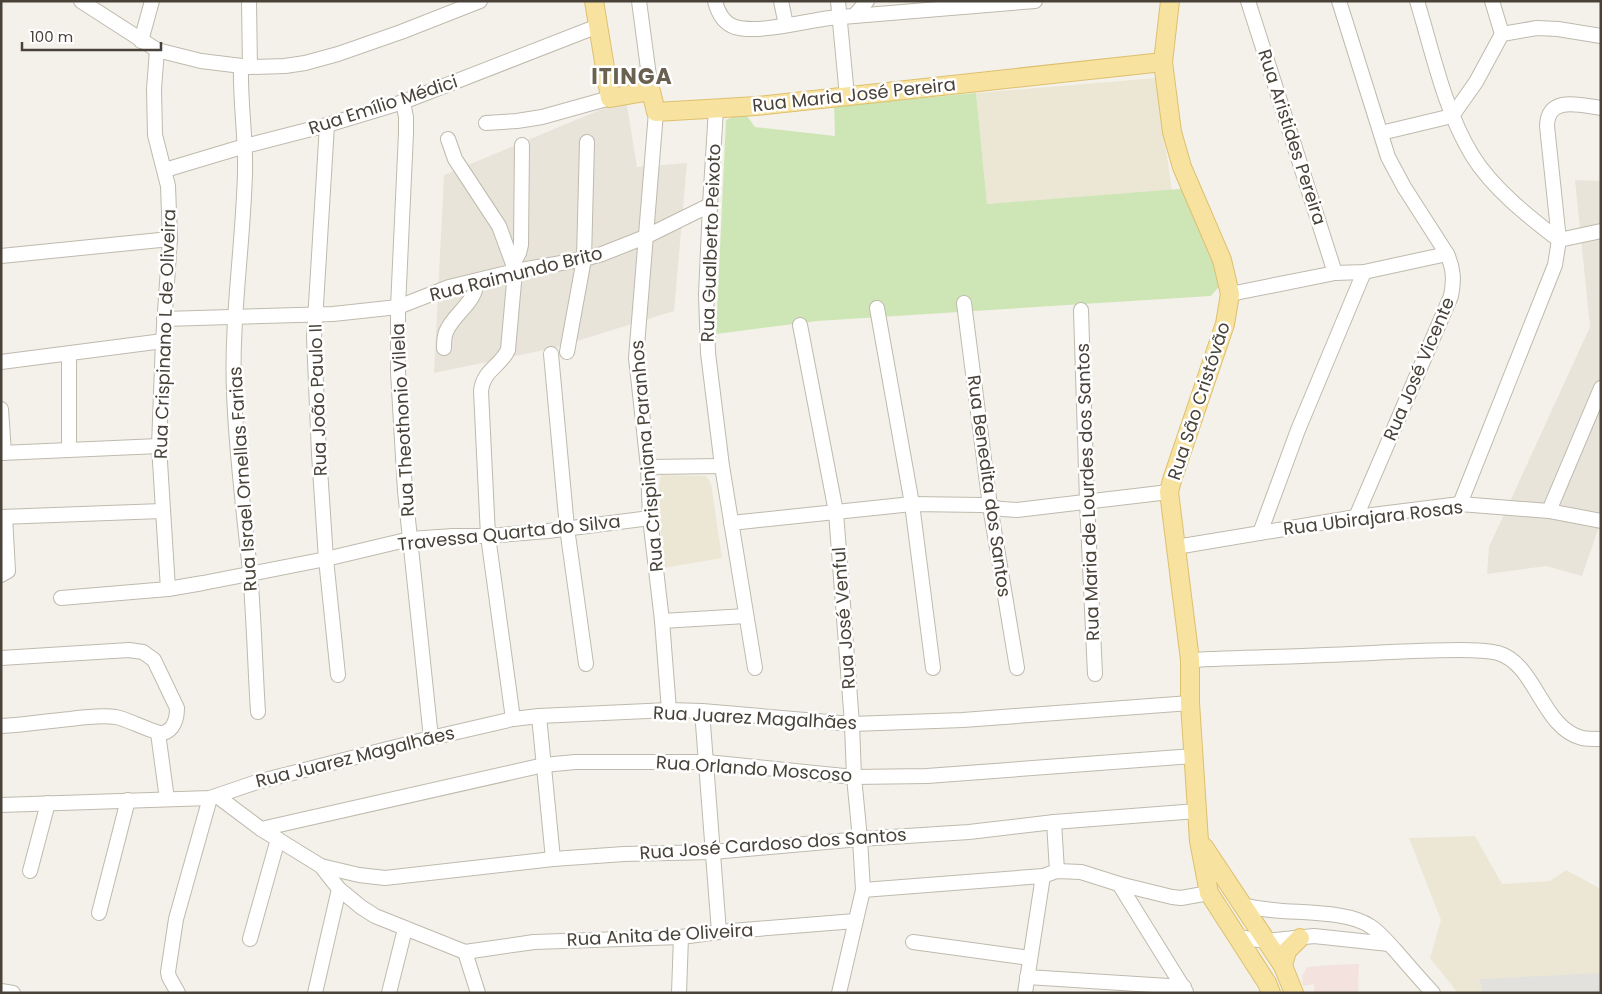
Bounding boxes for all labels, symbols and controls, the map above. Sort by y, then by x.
scale bar [22,20,161,52]
text: 100 m [30,26,73,47]
street label: Rua Aristides Pereira [1252,46,1333,228]
district label: ITINGA [591,61,673,92]
street label: Rua Emílio Médici [305,69,461,140]
street label: Rua Maria José Pereira [751,71,957,118]
street label: Rua Gualberto Peixoto [695,143,726,343]
street label: Rua Crispinano L de Oliveira [148,208,181,459]
street label: Rua Raimundo Brito [427,240,605,307]
street label: Rua José Vicente [1377,293,1460,444]
street label: Rua São Cristóvão [1161,319,1236,483]
street label: Rua Theothonio Vilela [385,322,420,518]
street label: Rua João Paulo II [302,323,333,477]
street label: Rua Crispiniana Paranhos [624,339,669,573]
street label: Rua Maria de Lourdes dos Santos [1070,343,1105,641]
street label: Rua Israel Ornellas Farias [222,366,263,592]
street label: Rua Benedita dos Santos [962,373,1017,599]
street label: Rua Ubirajara Rosas [1282,494,1464,541]
street label: Travessa Quarta do Silva [396,508,622,557]
street label: Rua José Venful [826,546,861,690]
street label: Rua Juarez Magalhães [652,700,858,735]
street label: Rua Juarez Magalhães [253,720,457,793]
street label: Rua Orlando Moscoso [655,749,853,788]
street label: Rua José Cardoso dos Santos [639,822,907,865]
street label: Rua Anita de Oliveira [566,917,754,952]

